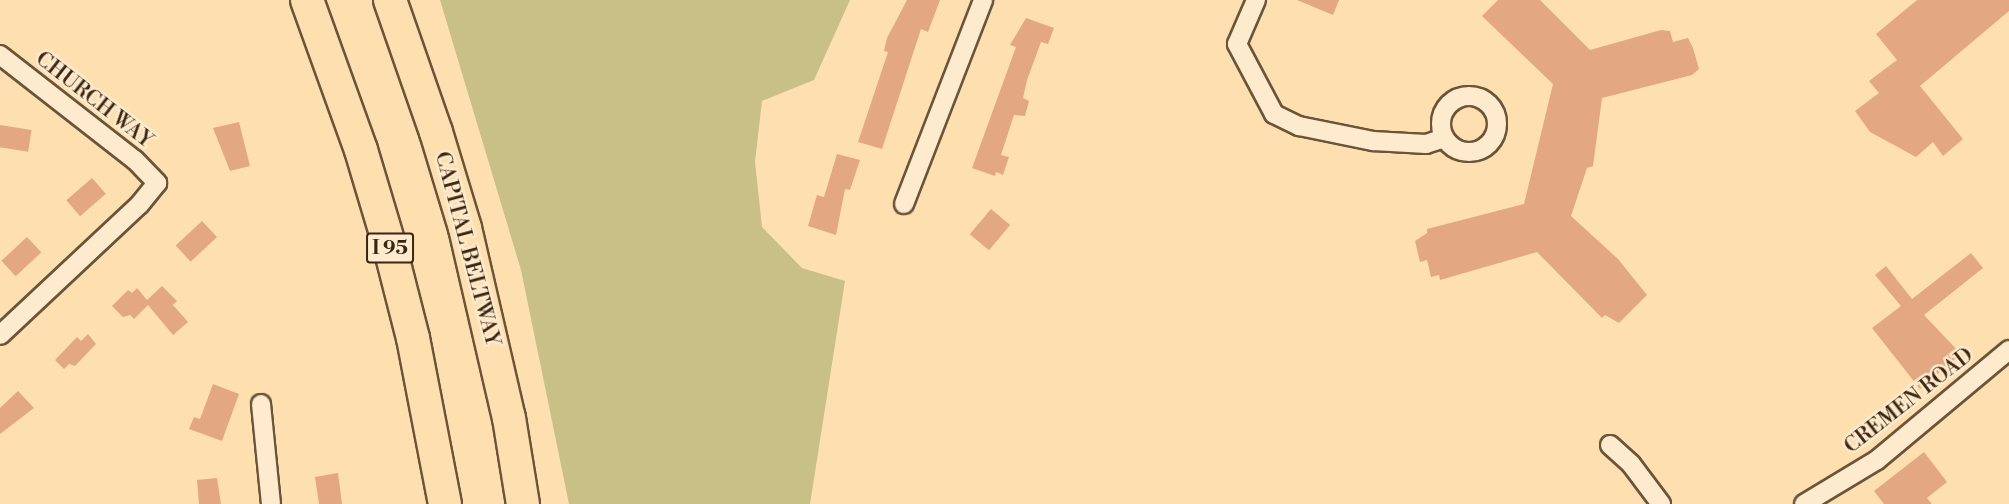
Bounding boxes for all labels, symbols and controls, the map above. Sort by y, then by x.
street label: CHURCH WAY [30,46,158,154]
street label: CAPITAL BELTWAY [429,149,505,349]
road number: I 95 [366,231,414,265]
street label: CREMEN ROAD [1839,343,1979,459]

